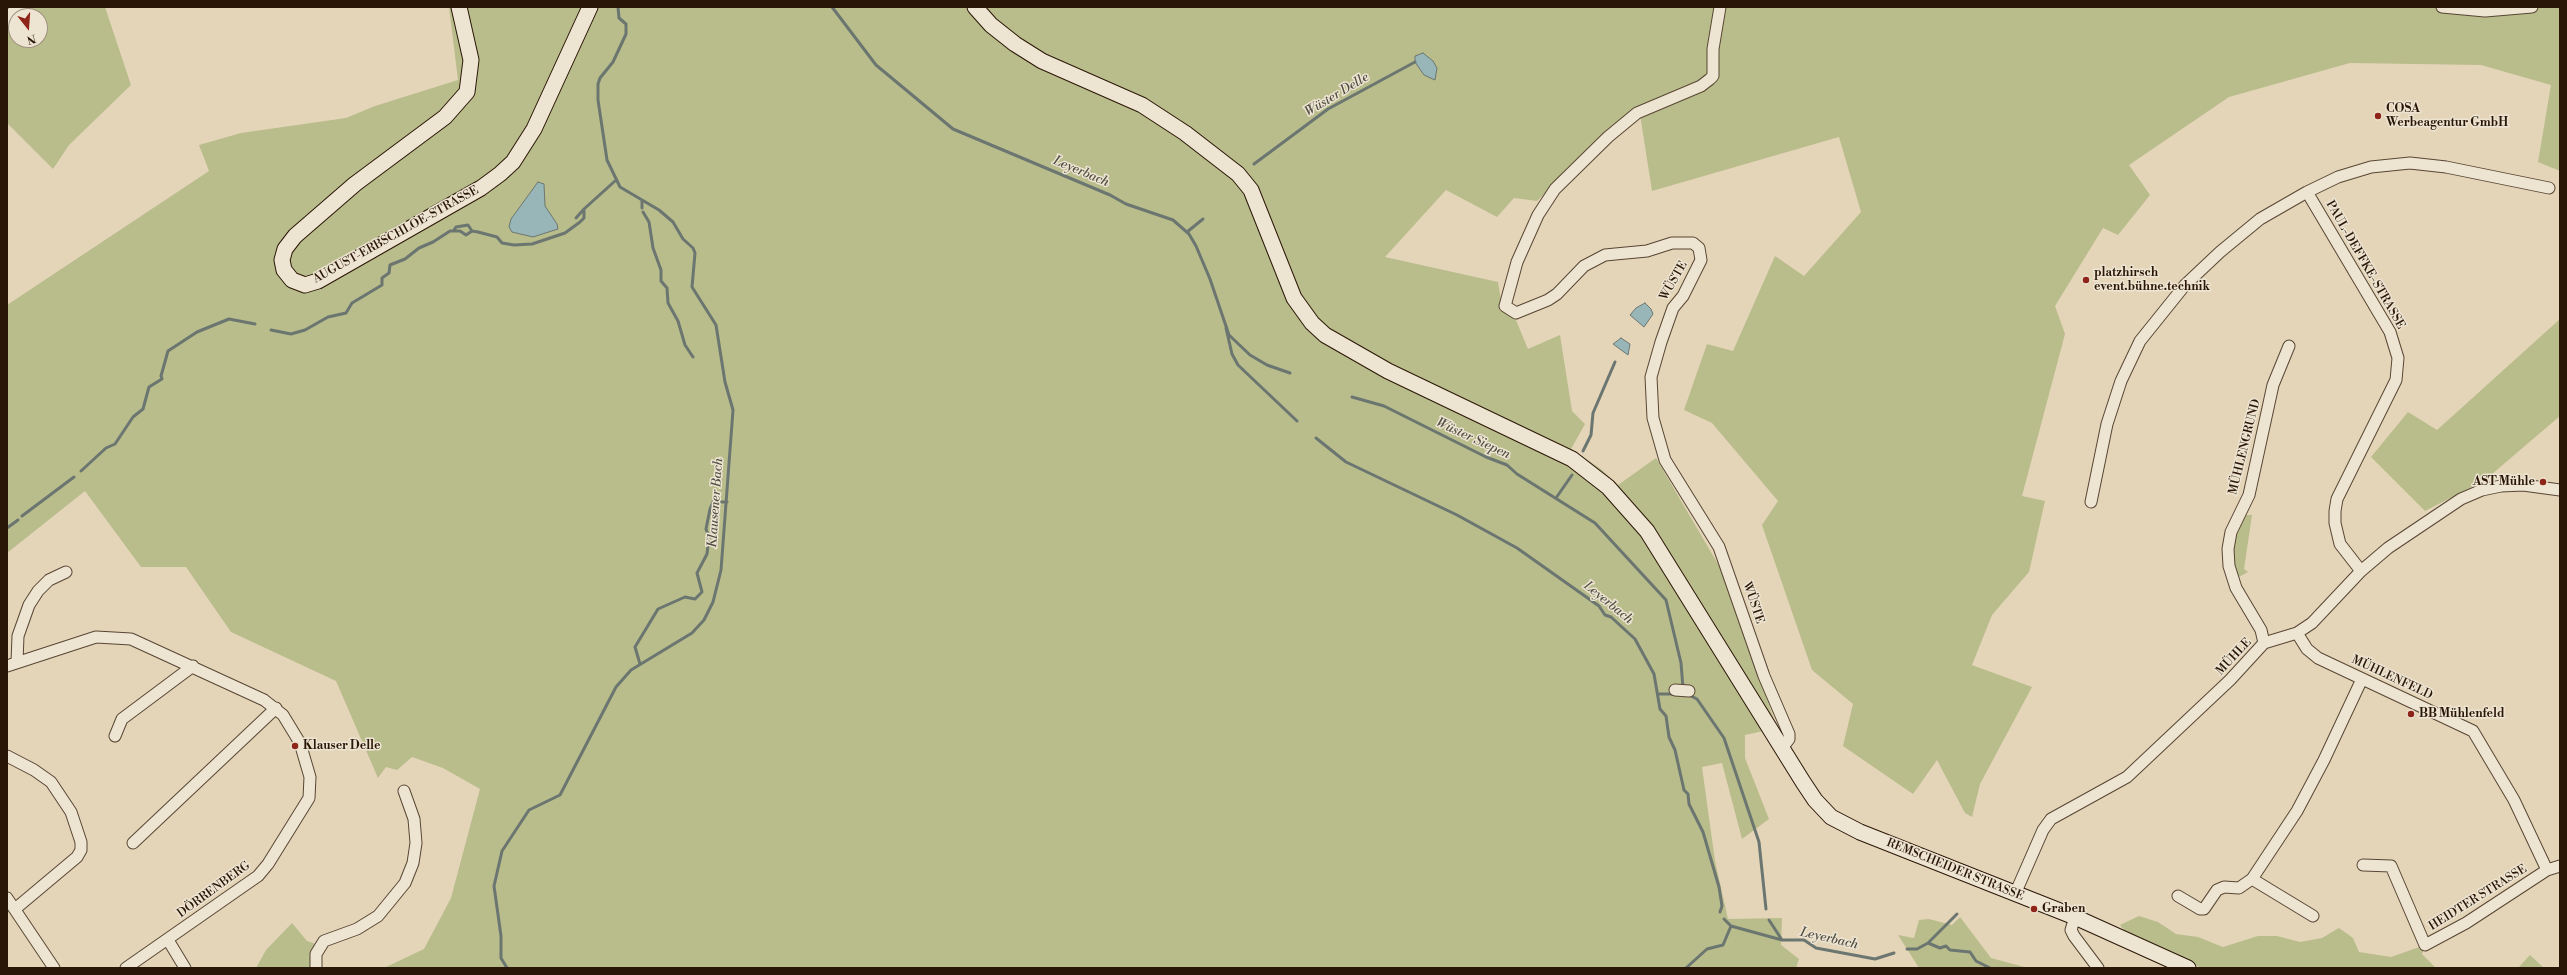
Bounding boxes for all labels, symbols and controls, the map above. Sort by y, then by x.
north arrow [8,8,48,48]
text: N [25,31,37,46]
water label: Wüster Delle [1302,70,1372,120]
place label: COSA Werbeagentur GmbH [2386,102,2508,130]
marker: COSA Werbeagentur GmbH [2373,111,2383,121]
water label: Leyerbach [1051,153,1111,191]
street label: AUGUST-ERBSCHLOE-STRASSE [311,183,481,287]
street label: PAUL-DEFFKE-STRASSE [2322,198,2408,332]
street label: WÜSTE [1657,259,1691,303]
place label: platzhirsch event.bühne.technik [2094,266,2210,294]
marker: platzhirsch event.bühne.technik [2081,275,2091,285]
street label: MÜHLENGRUND [2226,398,2264,496]
water label: Wüster Siepen [1434,415,1512,463]
water label: Klausener Bach [705,458,727,548]
place label: AST Mühle [2473,475,2535,489]
marker: AST Mühle [2538,477,2548,487]
water label: Leyerbach [1580,578,1636,628]
street label: WÜSTE [1739,580,1767,626]
street label: MÜHLE [2213,636,2255,678]
street label: MÜHLENFELD [2349,653,2435,703]
place label: BB Mühlenfeld [2419,707,2505,721]
marker: BB Mühlenfeld [2406,709,2416,719]
place label: Klauser Delle [303,739,380,753]
marker: Klauser Delle [290,741,300,751]
street label: REMSCHEIDER STRASSE [1884,836,2026,904]
street label: DÖRRENBERG [175,859,253,921]
street label: HEIDTER STRASSE [2426,862,2530,934]
place label: Graben [2042,902,2085,916]
marker: Graben [2029,904,2039,914]
water label: Leyerbach [1799,925,1859,953]

